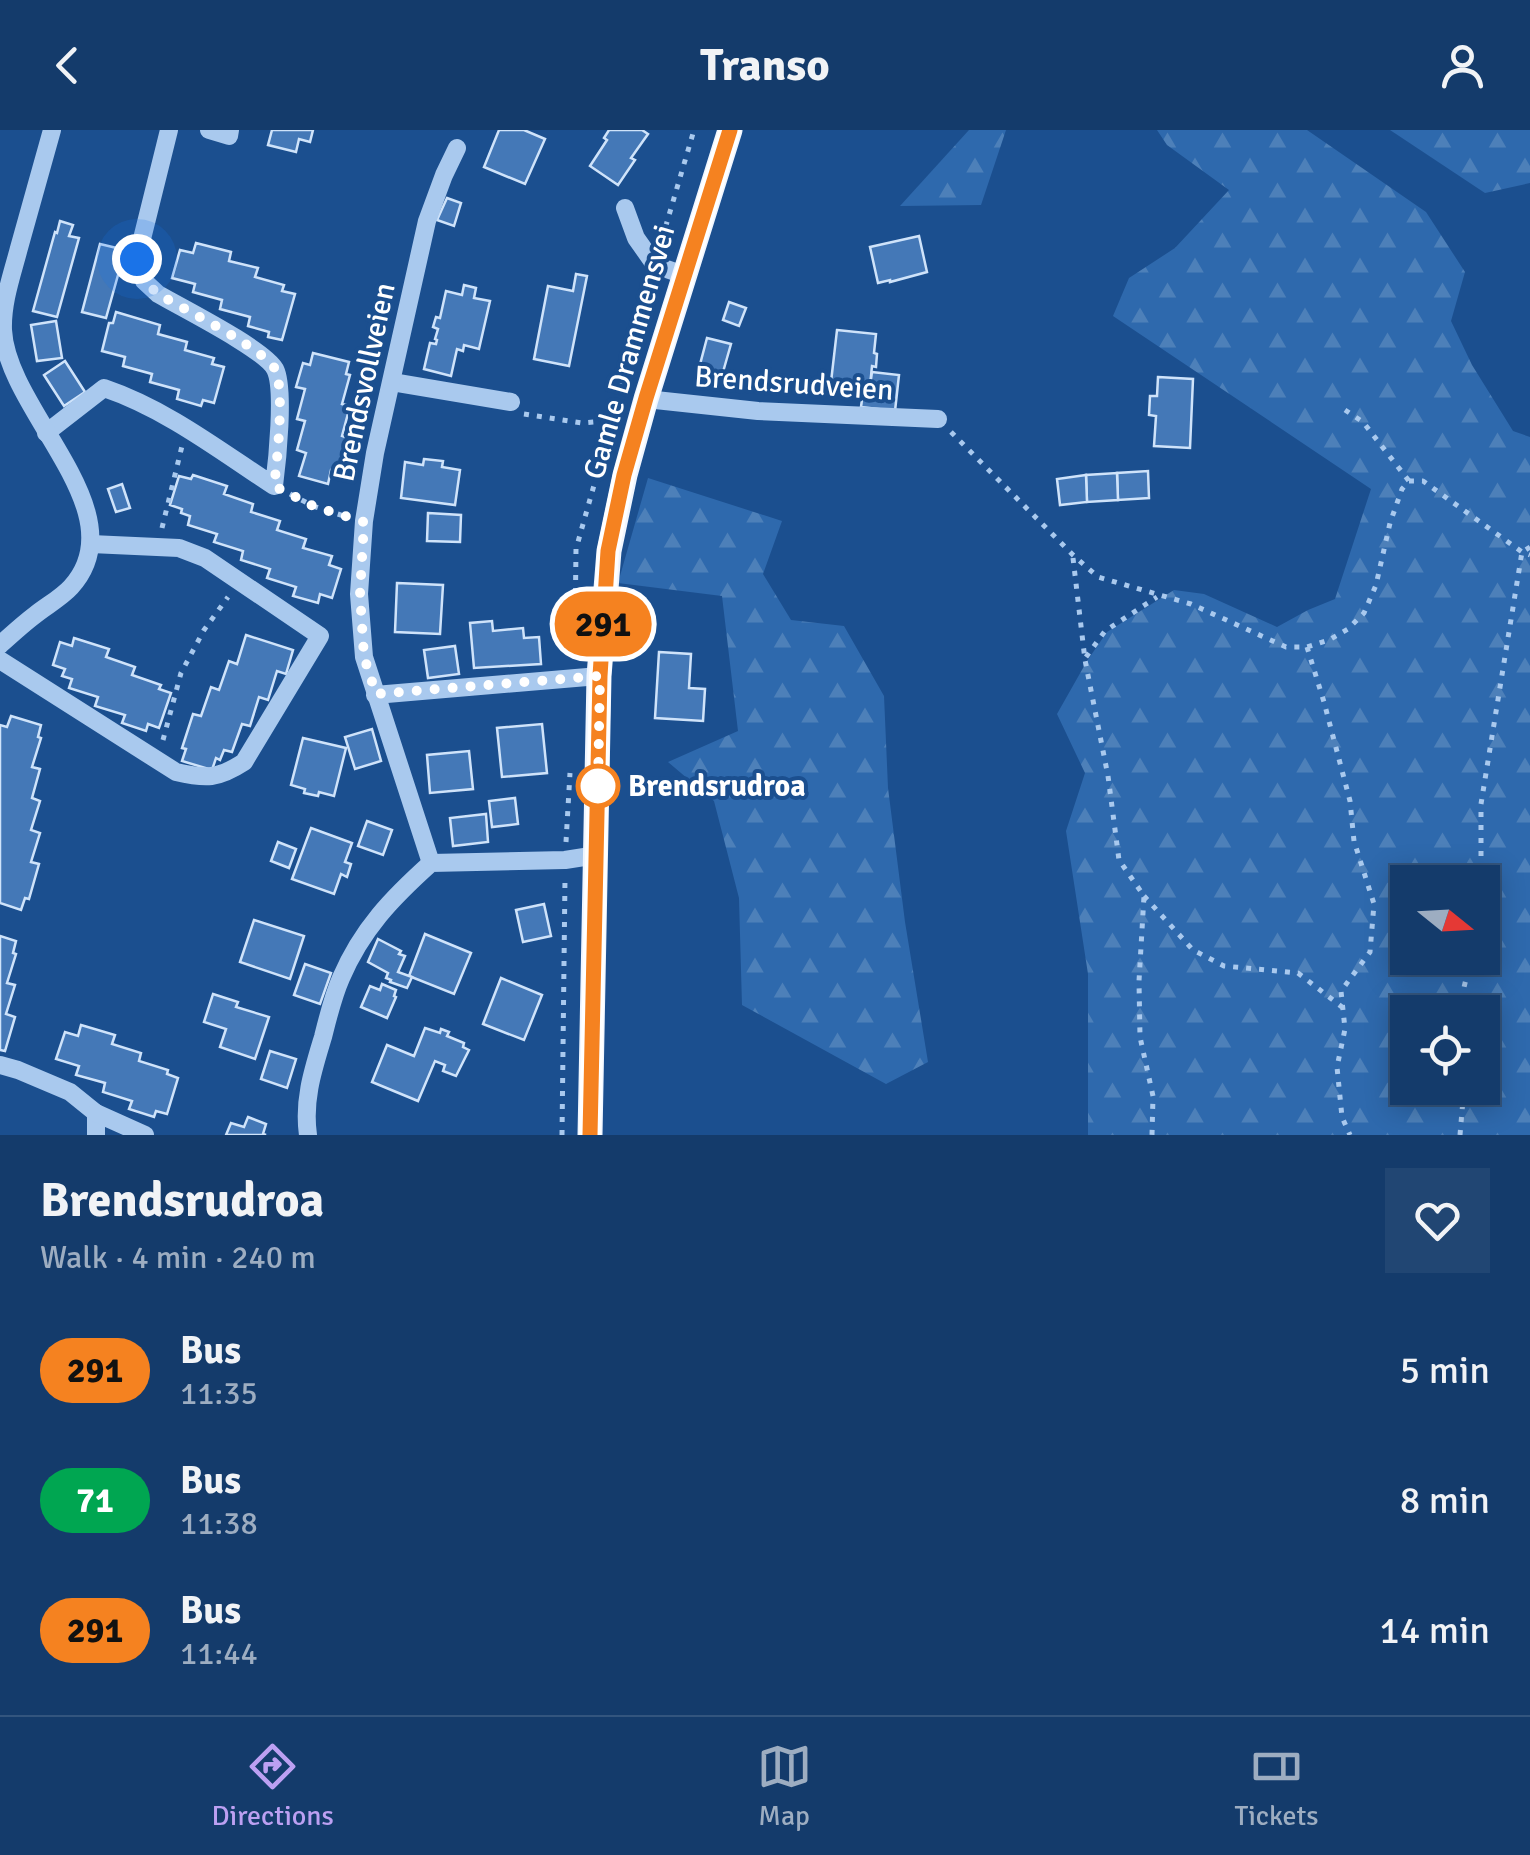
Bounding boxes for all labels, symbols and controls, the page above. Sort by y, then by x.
icon: back [40,38,95,93]
text: Transo [700,38,830,93]
icon: person [1435,38,1490,93]
street label: Gamle Drammensvei [575,221,683,484]
your location [112,234,162,284]
street label: Brendsvollveien [325,279,404,485]
street label: Brendsrudveien [693,358,895,409]
line badge: 291 [546,592,660,656]
text: 291 [575,603,631,646]
marker: Brendsrudroa [577,765,619,807]
place label: Brendsrudroa [628,768,806,805]
north arrow [1390,865,1500,975]
map controls [1390,865,1500,1105]
button: locate [1390,995,1500,1105]
button: heart [1385,1168,1490,1273]
text: Brendsrudroa [40,1171,324,1230]
text: Walk · 4 min · 240 m [40,1238,316,1277]
text: Bus [180,1327,241,1374]
text: 5 min [1400,1347,1490,1394]
text: 291 [67,1349,123,1392]
text: 11:35 [180,1374,258,1413]
text: Bus [180,1457,241,1504]
text: 8 min [1400,1477,1490,1524]
text: 71 [76,1479,114,1522]
text: 11:38 [180,1504,258,1543]
text: Bus [180,1587,241,1634]
text: 14 min [1379,1607,1490,1654]
text: 291 [67,1609,123,1652]
text: 11:44 [180,1634,258,1673]
tab: Directions [211,1739,334,1833]
tab: Map [757,1739,812,1833]
tab: Tickets [1234,1739,1319,1833]

